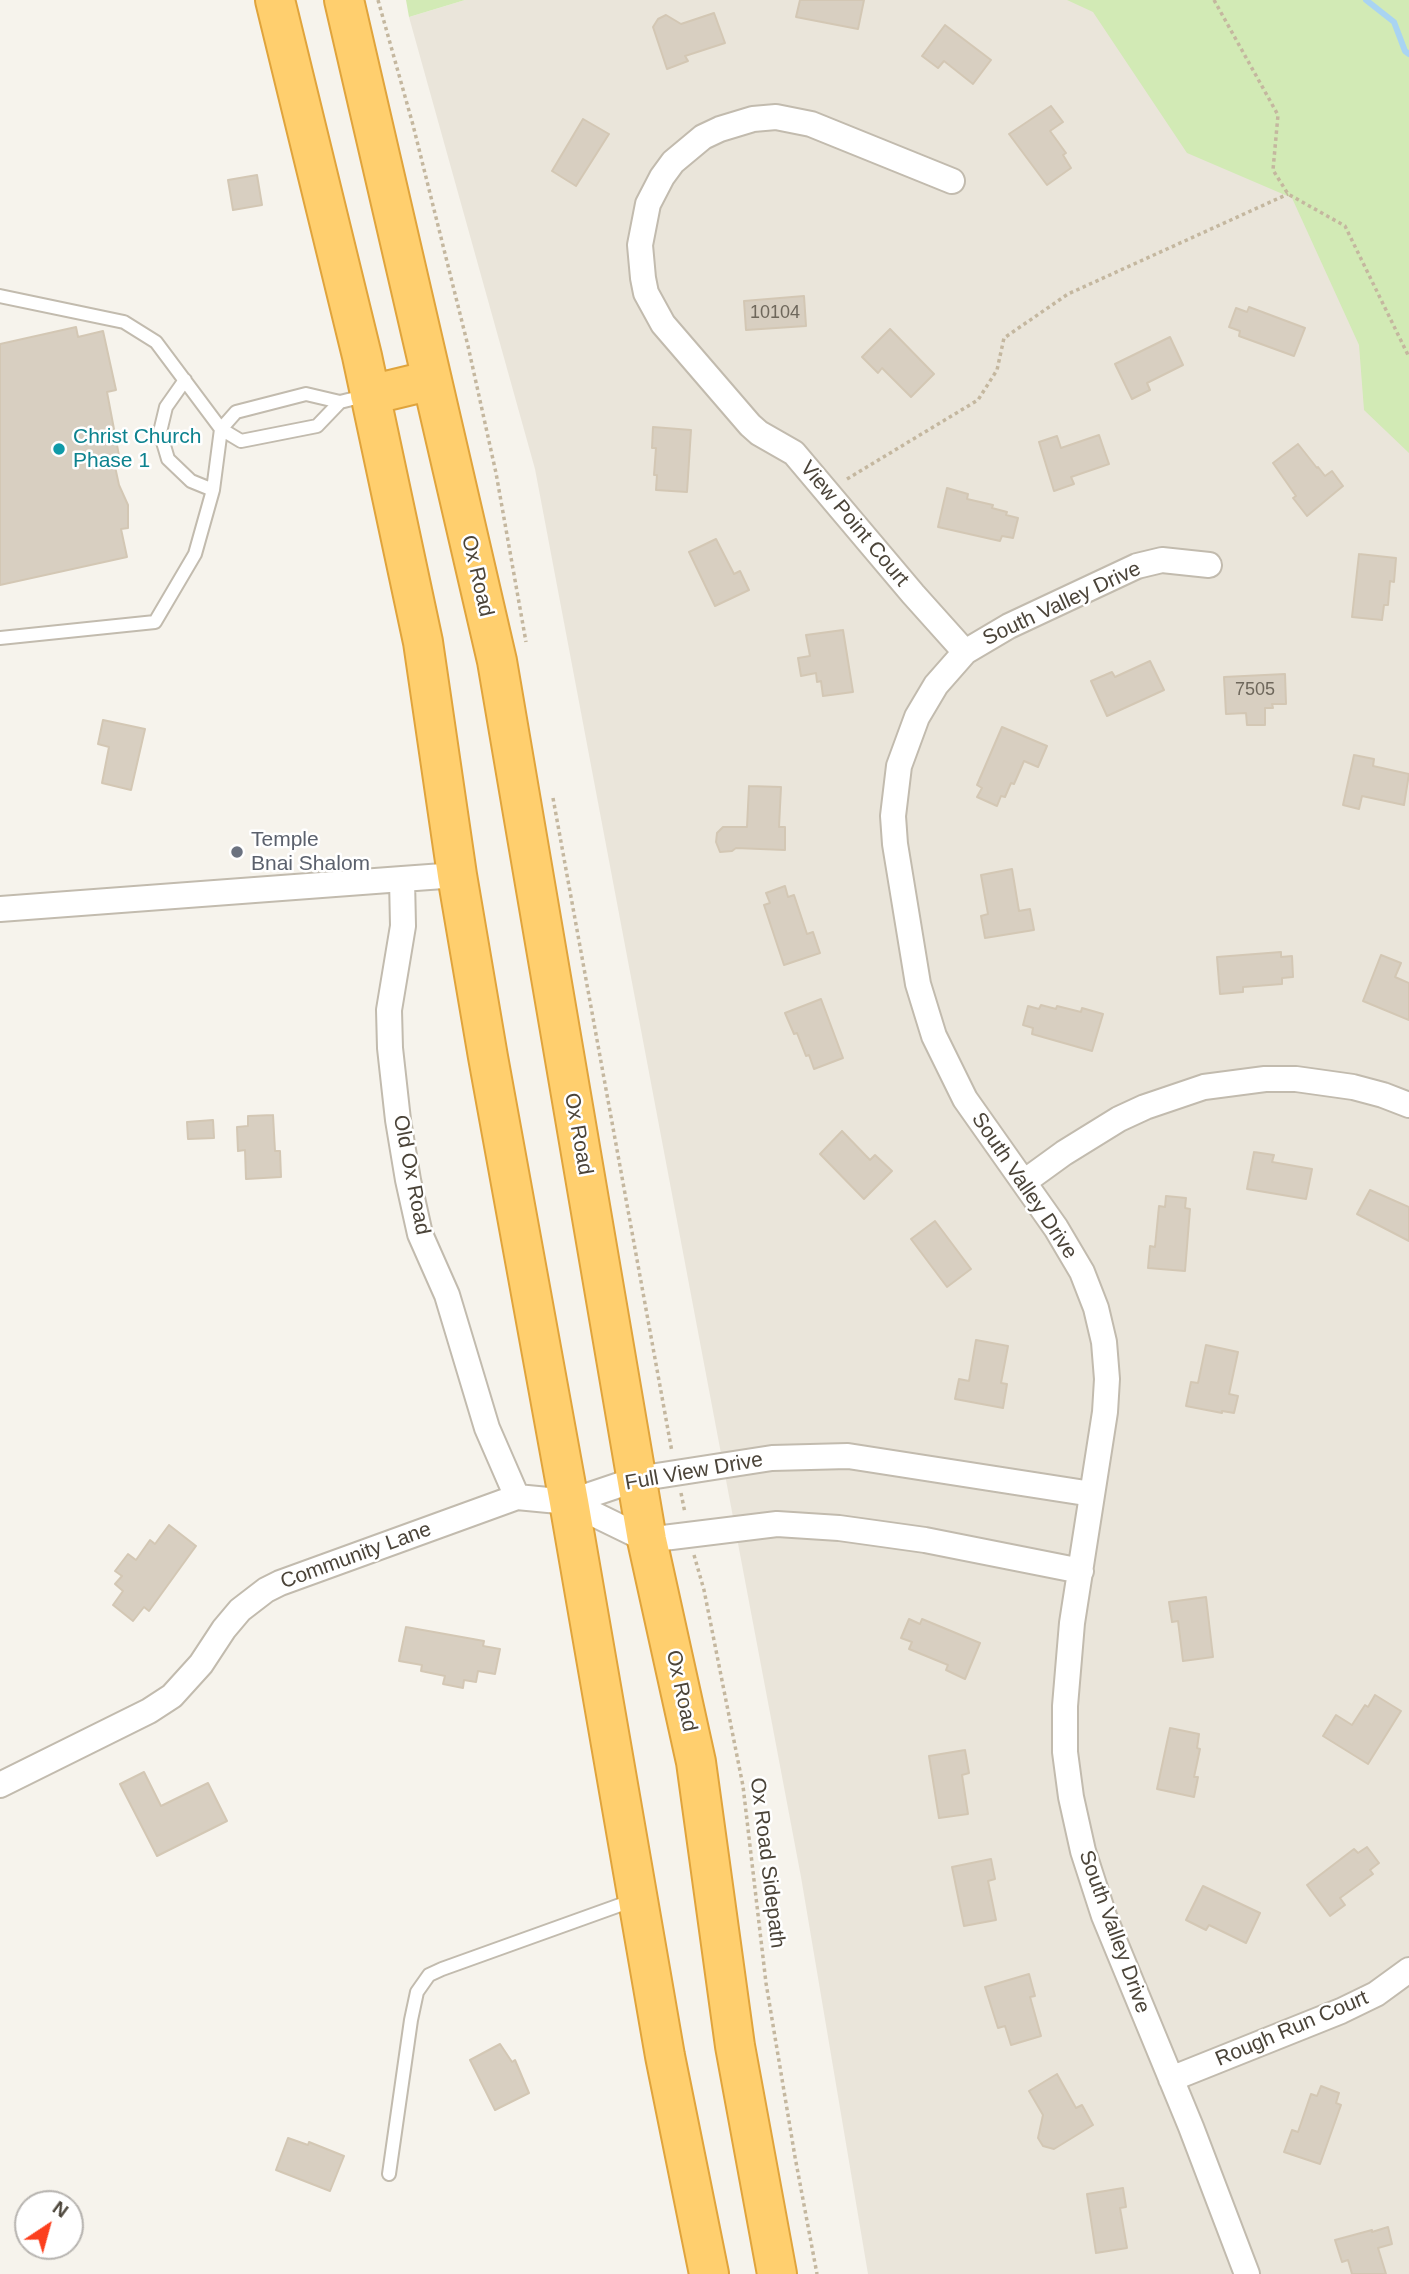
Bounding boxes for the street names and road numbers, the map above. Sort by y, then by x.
street label: View Point Court [794,456,914,592]
street label: Ox Road [455,533,499,619]
street label: South Valley Drive [979,556,1145,652]
street label: Ox Road [558,1091,598,1177]
street label: South Valley Drive [966,1108,1082,1264]
street label: Old Ox Road [387,1113,435,1237]
street label: Full View Drive [623,1447,765,1497]
street label: Community Lane [277,1517,435,1595]
street label: Ox Road [660,1648,702,1734]
street label: Ox Road Sidepath [744,1776,790,1950]
street label: South Valley Drive [1073,1847,1155,2017]
street label: Rough Run Court [1212,1985,1372,2073]

